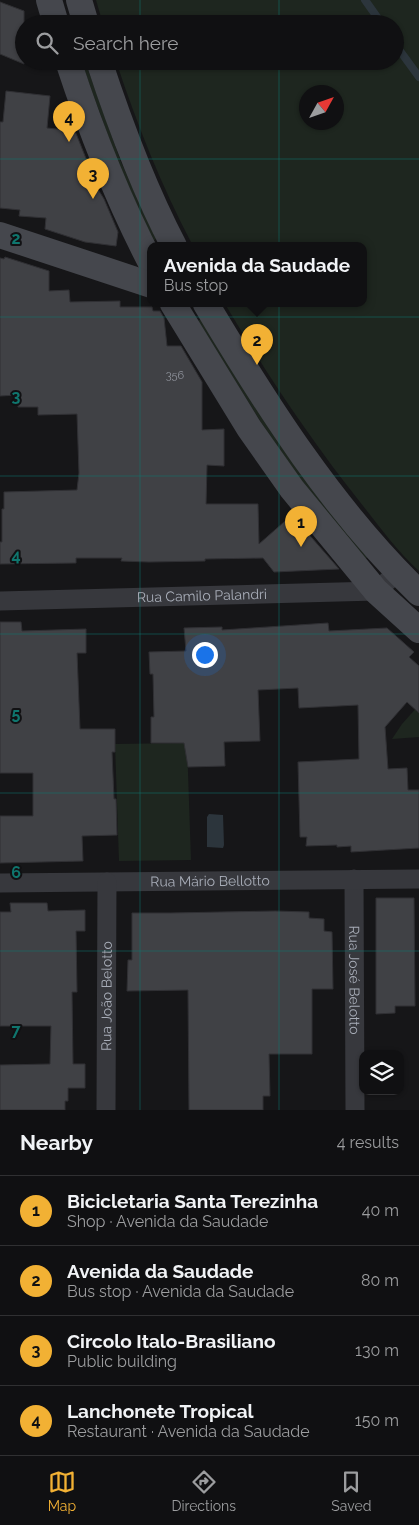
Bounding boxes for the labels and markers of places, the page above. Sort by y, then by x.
pin: 4 [53,101,85,142]
pin: 3 [77,158,109,199]
pin: 2 [241,324,273,365]
pin: 1 [285,506,317,547]

